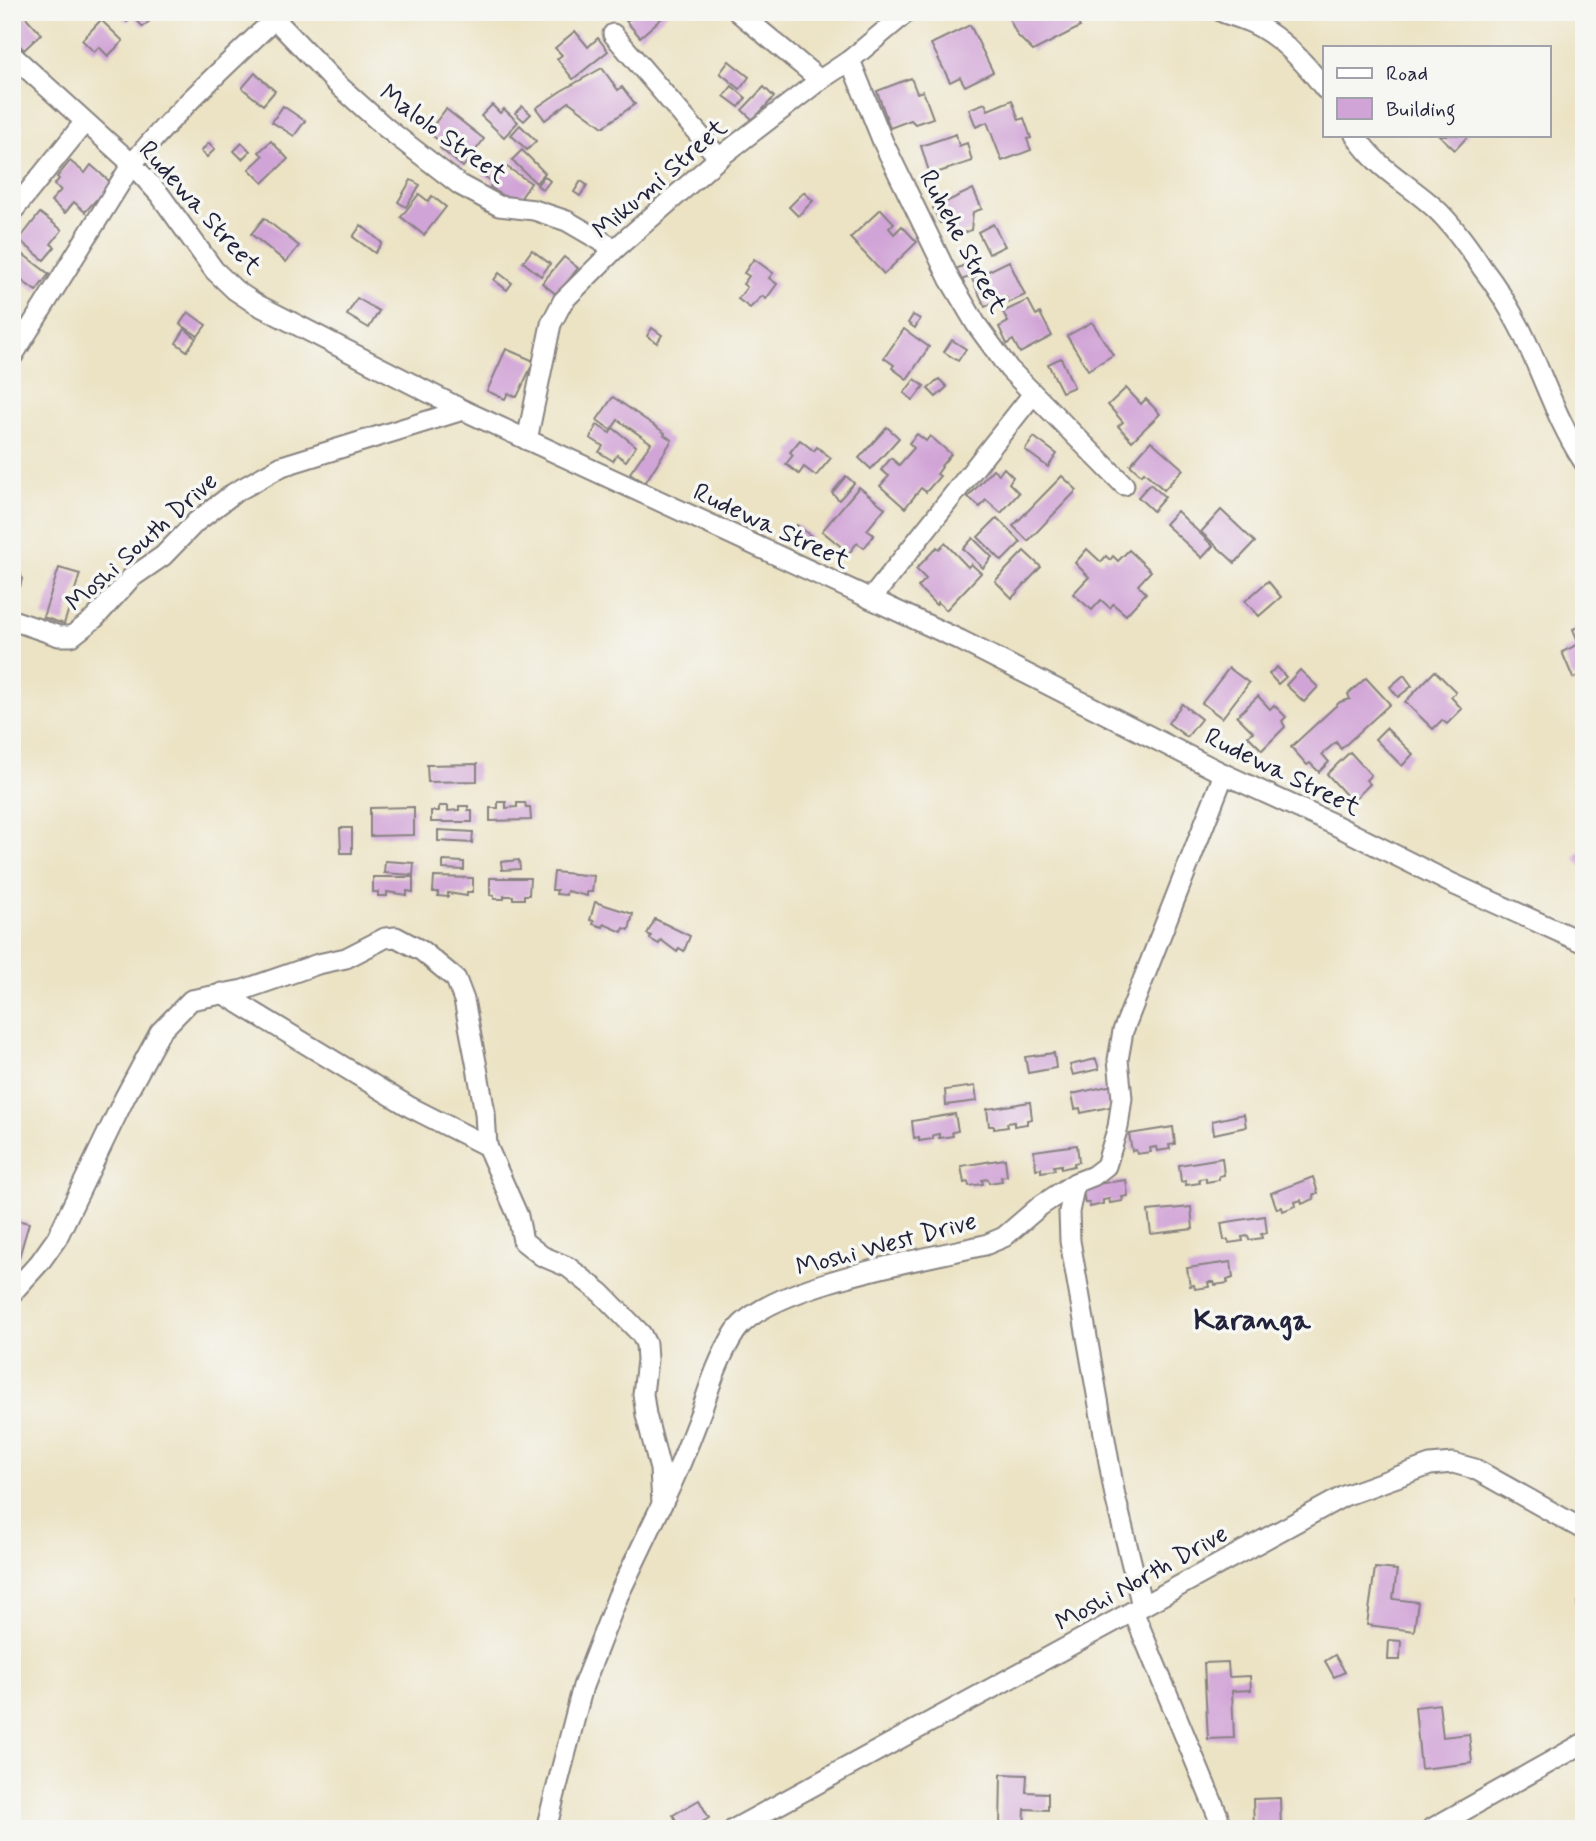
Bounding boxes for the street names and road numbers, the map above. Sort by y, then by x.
street label: Malolo Street [372,77,513,192]
street label: Mikumi Street [586,111,735,248]
street label: Rudewa Street [130,134,269,283]
street label: Ruhehe Street [910,164,1014,320]
street label: Moshi South Drive [59,465,226,620]
street label: Rudewa Street [687,476,855,578]
street label: Rudewa Street [1199,720,1366,825]
street label: Moshi West Drive [792,1204,981,1285]
street label: Moshi North Drive [1050,1517,1234,1640]

